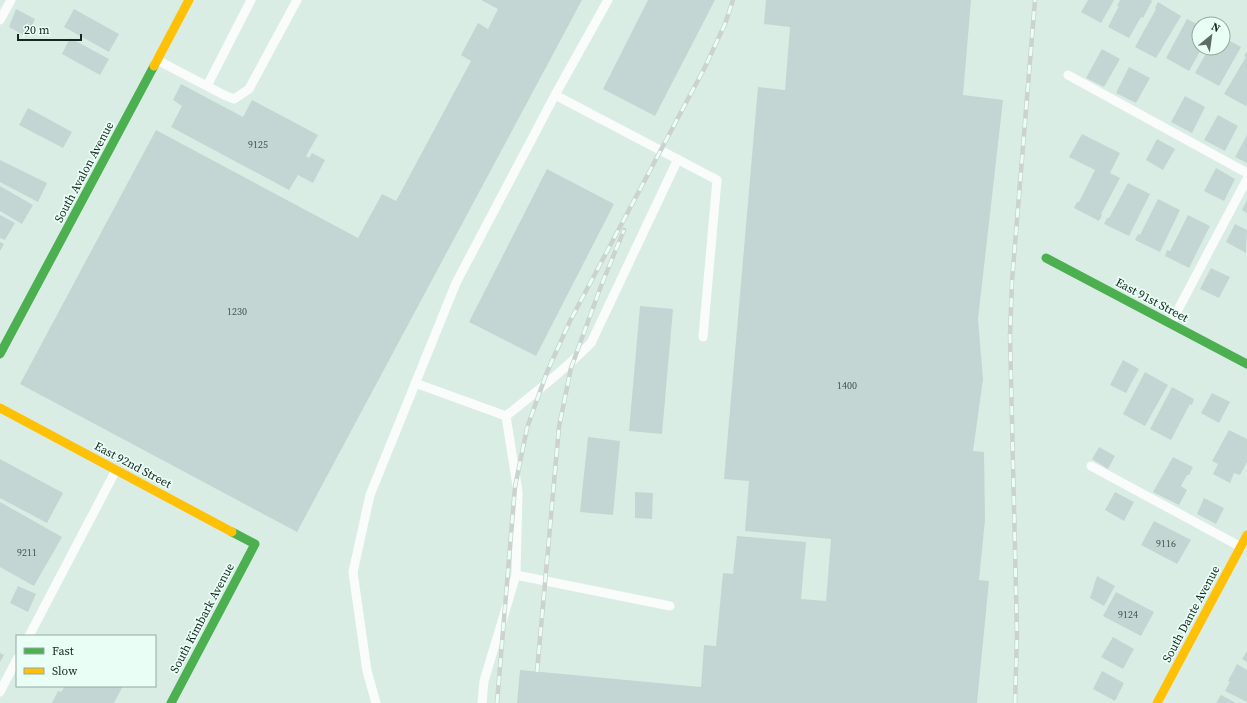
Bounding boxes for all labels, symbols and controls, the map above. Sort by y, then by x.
scale bar [18,16,81,42]
north arrow [1191,16,1231,56]
text: N [1208,19,1223,36]
text: 20 m [24,22,50,38]
street label: South Avalon Avenue [51,119,117,225]
house number: 9125 [248,138,268,151]
street label: East 91st Street [1113,274,1191,326]
house number: 1230 [227,305,247,318]
house number: 1400 [837,379,857,392]
street label: East 92nd Street [92,438,174,492]
house number: 9116 [1156,537,1176,550]
house number: 9211 [17,546,37,559]
street label: South Kimbark Avenue [166,560,238,676]
street label: South Dante Avenue [1159,563,1223,665]
house number: 9124 [1118,608,1138,621]
legend [16,635,156,687]
text: Fast [52,643,74,659]
text: Slow [52,663,78,679]

